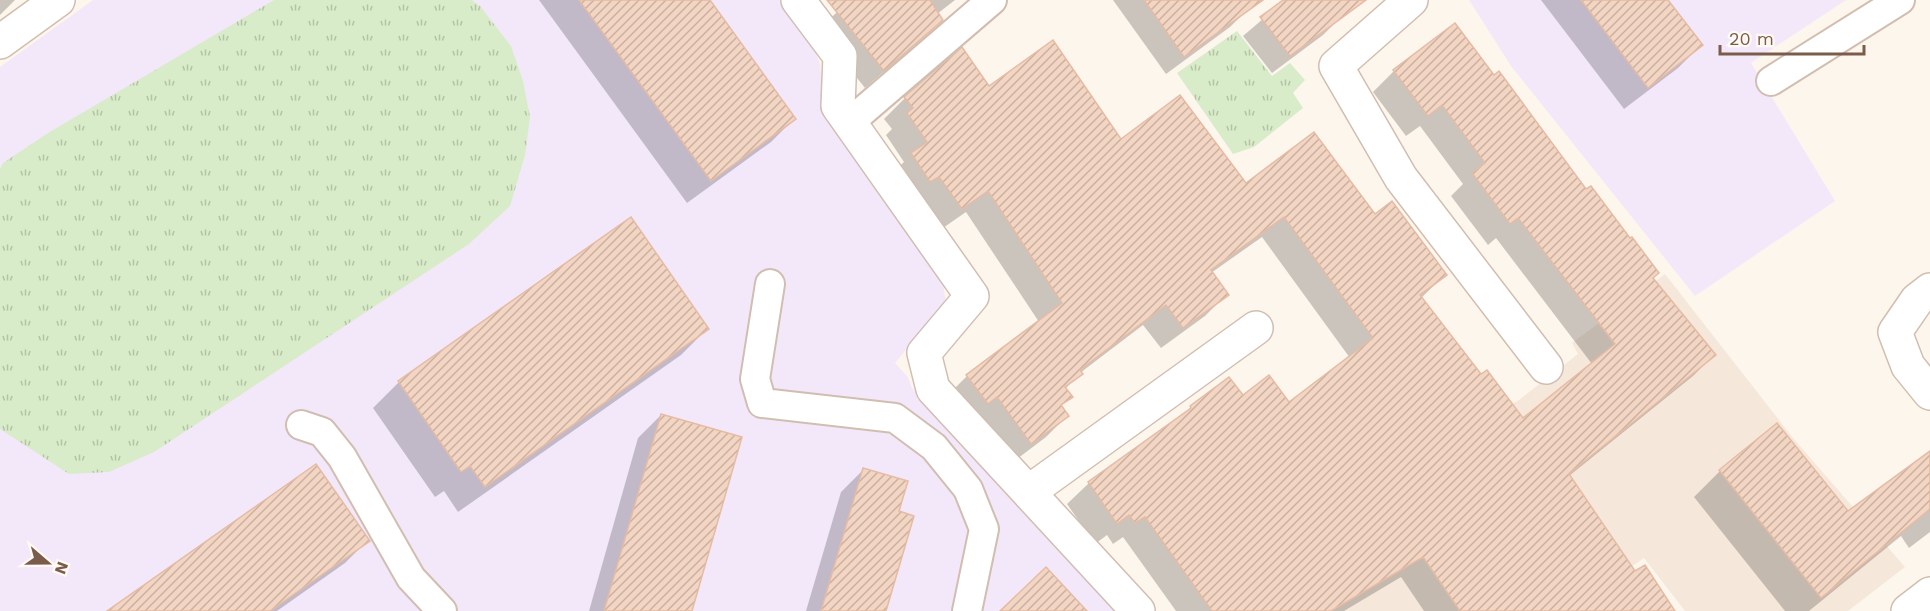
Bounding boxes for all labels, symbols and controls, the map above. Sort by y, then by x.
scale bar [1720,18,1864,56]
text: 20 m [1729,28,1774,49]
north arrow [18,533,78,593]
text: N [51,559,73,577]

